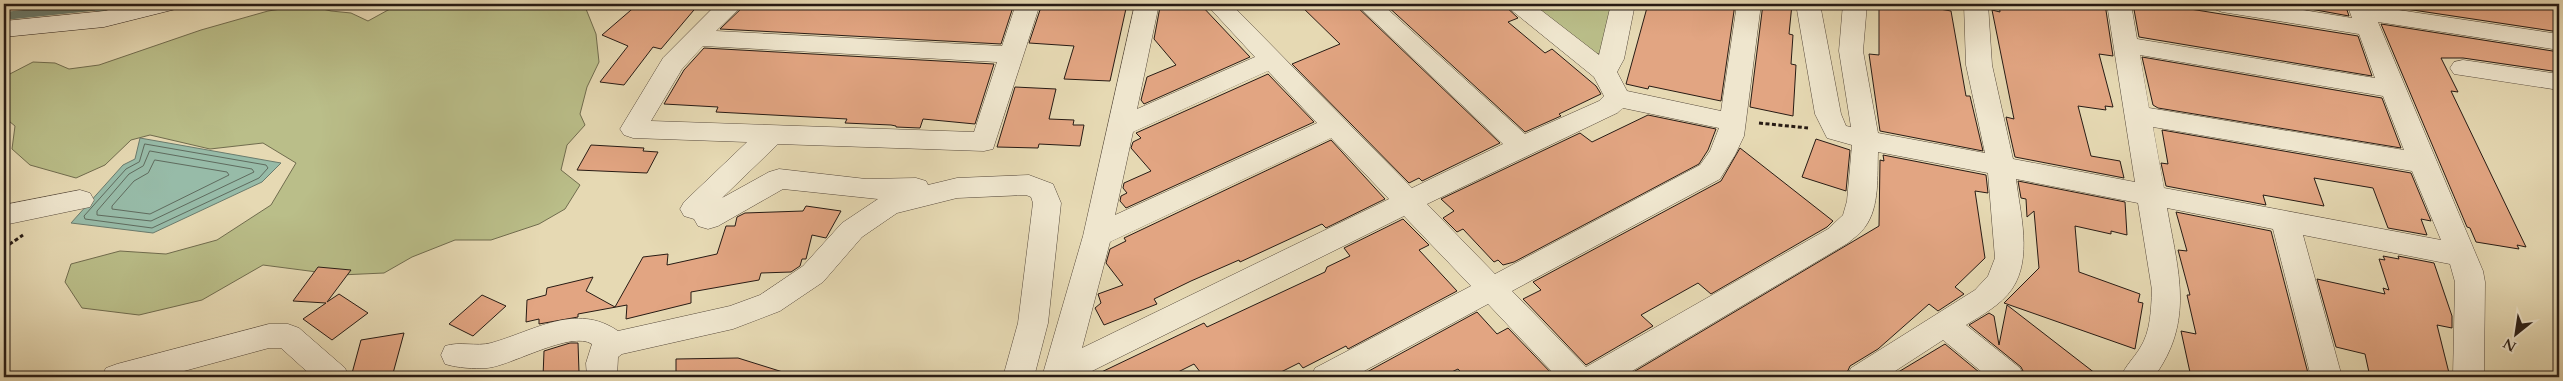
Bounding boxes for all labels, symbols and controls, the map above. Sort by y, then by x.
north arrow [2490,308,2540,358]
text: N [2500,334,2520,356]

